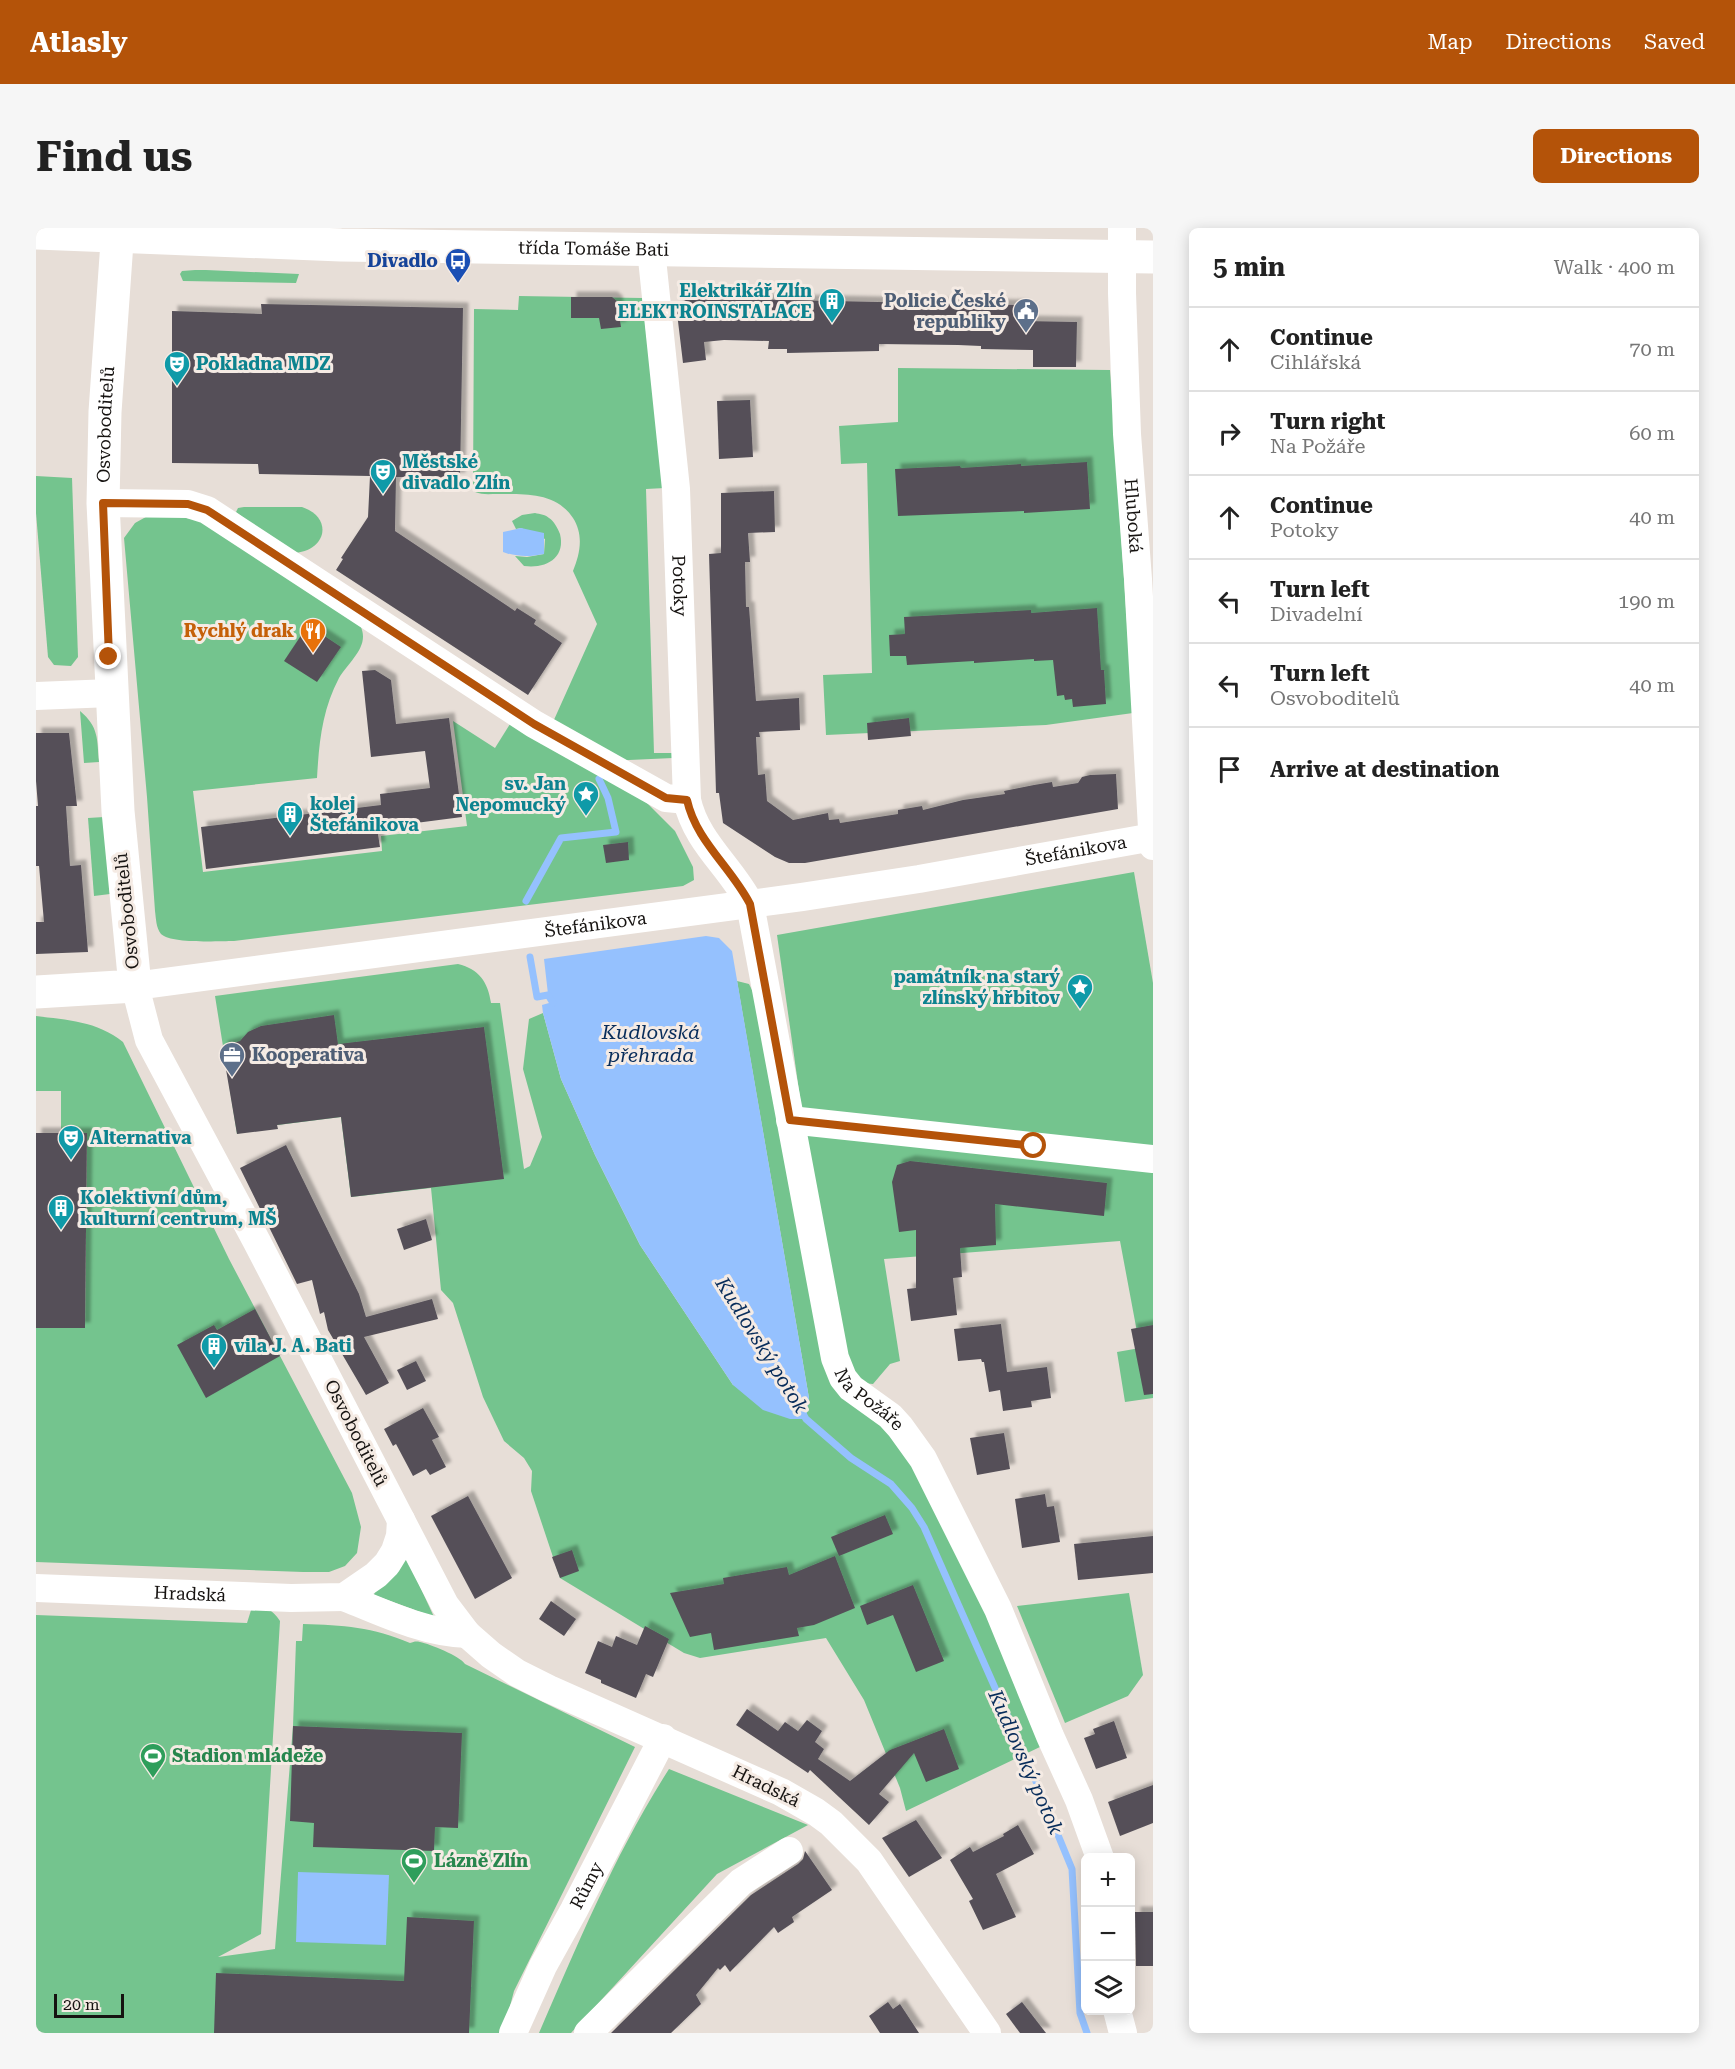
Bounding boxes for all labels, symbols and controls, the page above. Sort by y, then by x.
text: Atlasly [30,26,128,59]
text: Map [1428,30,1472,54]
text: Directions [1505,30,1611,54]
text: Saved [1644,30,1705,54]
button: Directions [1533,129,1699,183]
text: Find us [36,132,193,181]
street label: třída Tomáše Bati [518,237,670,260]
bus stop icon: Divadlo [443,246,473,284]
place label: Divadlo [367,250,438,271]
text: 5 min [1213,252,1285,282]
text: Walk · 400 m [1554,255,1675,279]
place label: Elektrikář Zlín ELEKTROINSTALACE [618,280,812,322]
building icon: Elektrikář Zlín ELEKTROINSTALACE [817,286,847,324]
place label: Policie České republiky [884,289,1006,332]
public building icon: Policie České republiky [1011,296,1041,334]
text: Continue [1270,325,1373,350]
icon: ahead [1213,333,1246,366]
text: 70 m [1629,337,1675,361]
theatre icon: Pokladna MDZ [162,349,192,387]
text: Cihlářská [1270,350,1361,374]
place label: Pokladna MDZ [196,353,331,374]
street label: Osvoboditelů [92,365,118,483]
text: Turn right [1270,409,1385,434]
icon: right [1213,417,1246,450]
text: 60 m [1629,421,1675,445]
text: Na Požáře [1270,434,1366,458]
place label: Městské divadlo Zlín [402,451,510,493]
theatre icon: Městské divadlo Zlín [368,457,398,495]
street label: Hluboká [1120,477,1147,554]
text: Continue [1270,493,1373,518]
icon: ahead [1213,501,1246,534]
text: 40 m [1629,505,1675,529]
text: Potoky [1270,518,1339,542]
street label: Potoky [668,554,692,617]
text: Turn left [1270,577,1370,602]
icon: left [1213,585,1246,618]
text: 190 m [1618,589,1675,613]
text: Divadelní [1270,602,1363,626]
restaurant icon: Rychlý drak [298,616,328,654]
place label: Rychlý drak [184,620,295,641]
route end [95,643,121,669]
text: Turn left [1270,661,1370,686]
icon: left [1213,669,1246,702]
text: 40 m [1629,673,1675,697]
text: Osvoboditelů [1270,686,1400,710]
icon: arrive [1213,753,1246,786]
text: Arrive at destination [1270,757,1499,782]
place label: sv. Jan Nepomucký [456,773,566,815]
place icon: sv. Jan Nepomucký [571,779,601,817]
place label: kolej Štefánikova [310,793,419,835]
building icon: kolej Štefánikova [275,799,305,837]
street label: Štefánikova [1023,831,1128,870]
street label: Osvoboditelů [110,852,143,970]
street label: Štefánikova [543,907,648,941]
place label: památník na starý zlínský hřbitov [894,966,1060,1008]
place icon: památník na starý zlínský hřbitov [1065,972,1095,1010]
water label: Kudlovská přehrada [601,1020,700,1067]
office icon: Kooperativa [217,1040,247,1078]
place label: Kooperativa [252,1044,365,1065]
theatre icon: Alternativa [56,1123,86,1161]
place label: Alternativa [90,1127,192,1148]
route start [1020,1132,1046,1158]
place label: Kolektivní dům, kulturní centrum, MŠ [80,1187,277,1229]
building icon: Kolektivní dům, kulturní centrum, MŠ [46,1193,76,1231]
water label: Kudlovský potok [710,1272,813,1417]
building icon: vila J. A. Bati [199,1331,229,1369]
place label: vila J. A. Bati [234,1335,352,1356]
street label: Na Požáře [830,1365,909,1435]
street label: Osvoboditelů [321,1376,392,1490]
street label: Hradská [153,1582,227,1605]
water label: Kudlovský potok [983,1685,1069,1838]
sports icon: Stadion mládeže [138,1741,168,1779]
place label: Stadion mládeže [172,1745,324,1766]
street label: Hradská [729,1760,804,1811]
sports icon: Lázně Zlín [399,1846,429,1884]
place label: Lázně Zlín [434,1850,528,1871]
map controls [1081,1853,1135,2015]
button: + [1081,1853,1135,1907]
street label: Růmy [565,1858,607,1912]
button: − [1081,1907,1135,1961]
button: layers [1081,1961,1135,2015]
scale bar [54,1991,124,2018]
text: 20 m [63,1995,100,2014]

